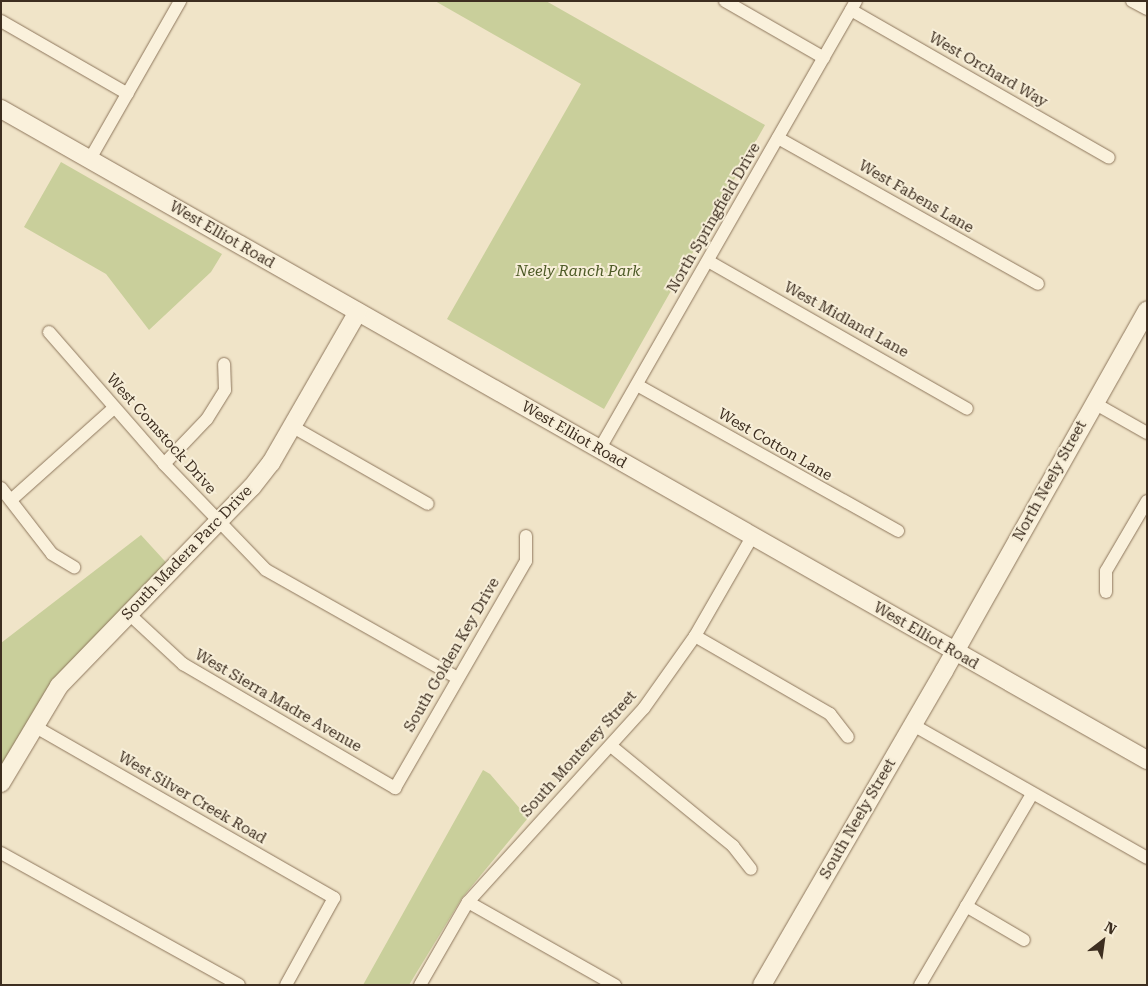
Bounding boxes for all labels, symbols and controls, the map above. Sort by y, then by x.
street label: West Orchard Way [925,29,1051,111]
street label: North Springfield Drive [664,140,764,296]
street label: West Fabens Lane [855,157,977,237]
street label: West Elliot Road [166,198,278,272]
park label: Neely Ranch Park [516,263,640,281]
street label: West Midland Lane [781,278,911,362]
street label: West Comstock Drive [102,370,220,498]
street label: West Elliot Road [518,398,630,472]
street label: West Cotton Lane [715,405,835,485]
street label: North Neely Street [1009,418,1091,544]
street label: South Madera Parc Drive [118,482,256,624]
street label: South Golden Key Drive [400,575,504,735]
street label: West Elliot Road [870,599,982,673]
street label: West Sierra Madre Avenue [191,646,365,756]
street label: South Monterey Street [518,687,640,821]
street label: West Silver Creek Road [115,748,269,848]
street label: South Neely Street [816,756,900,882]
north arrow [1078,916,1128,966]
text: N [1102,918,1119,938]

